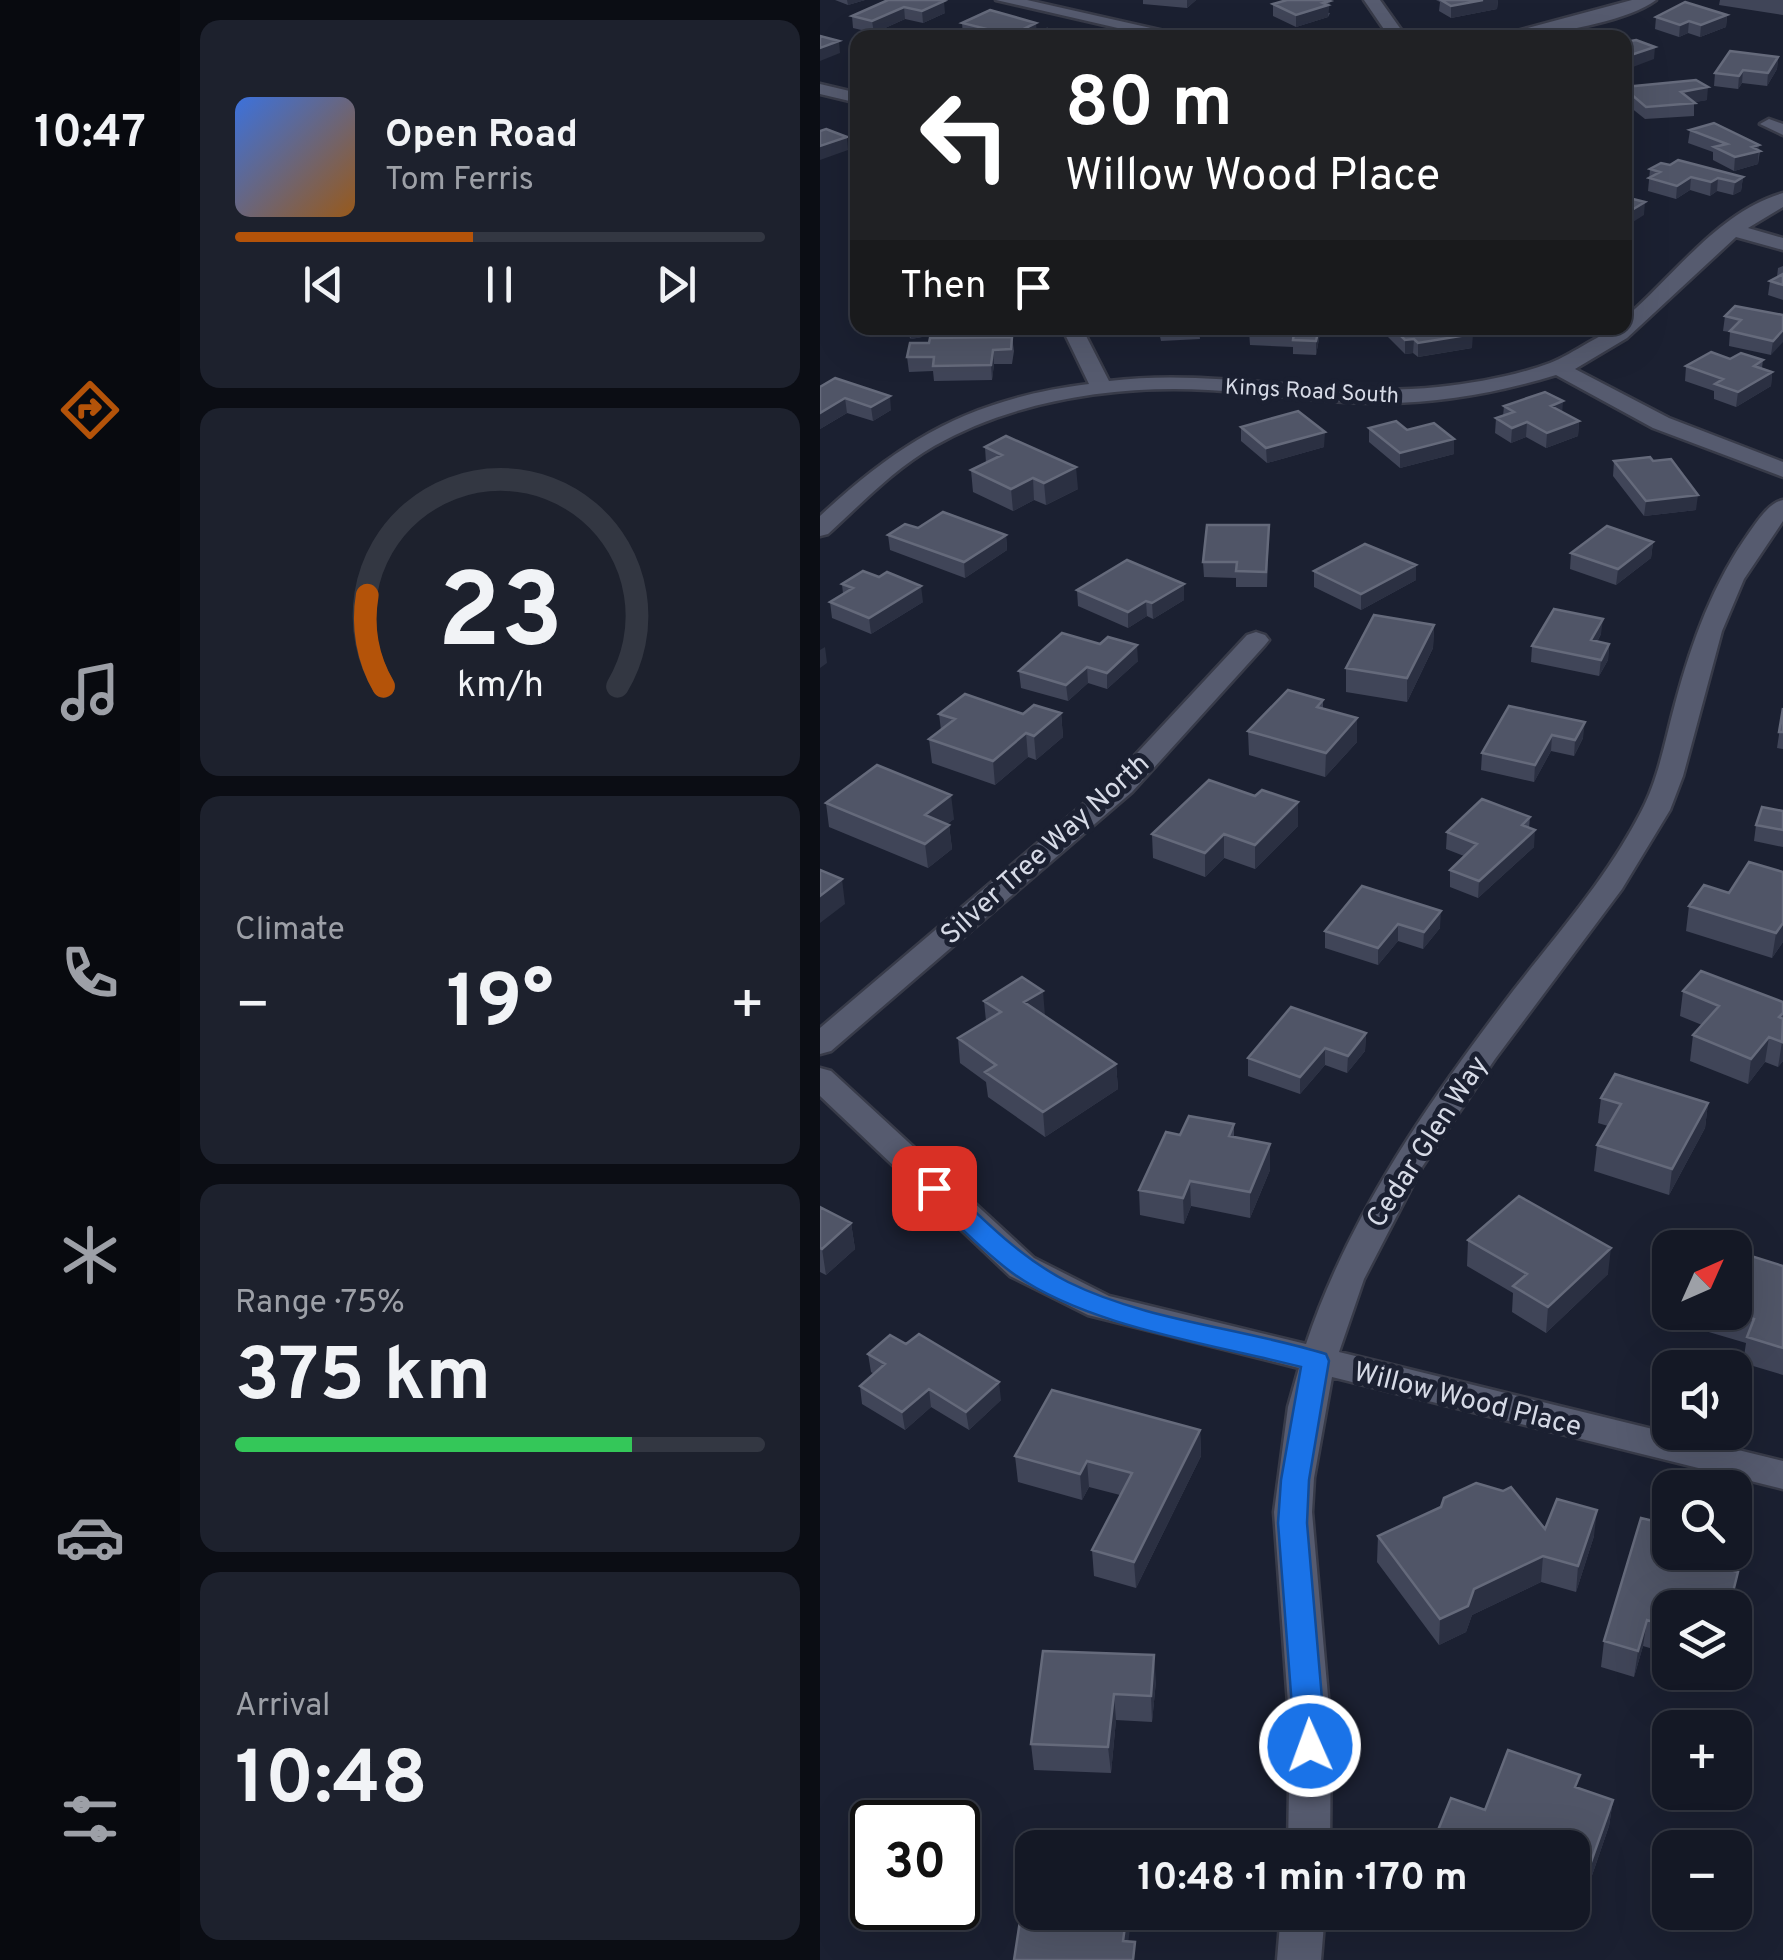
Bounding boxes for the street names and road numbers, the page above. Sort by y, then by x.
street label: Kings Road South [1224,374,1400,411]
street label: Silver Tree Way North [934,747,1158,954]
street label: Cedar Glen Way [1359,1050,1498,1236]
street label: Willow Wood Place [1350,1355,1585,1447]

